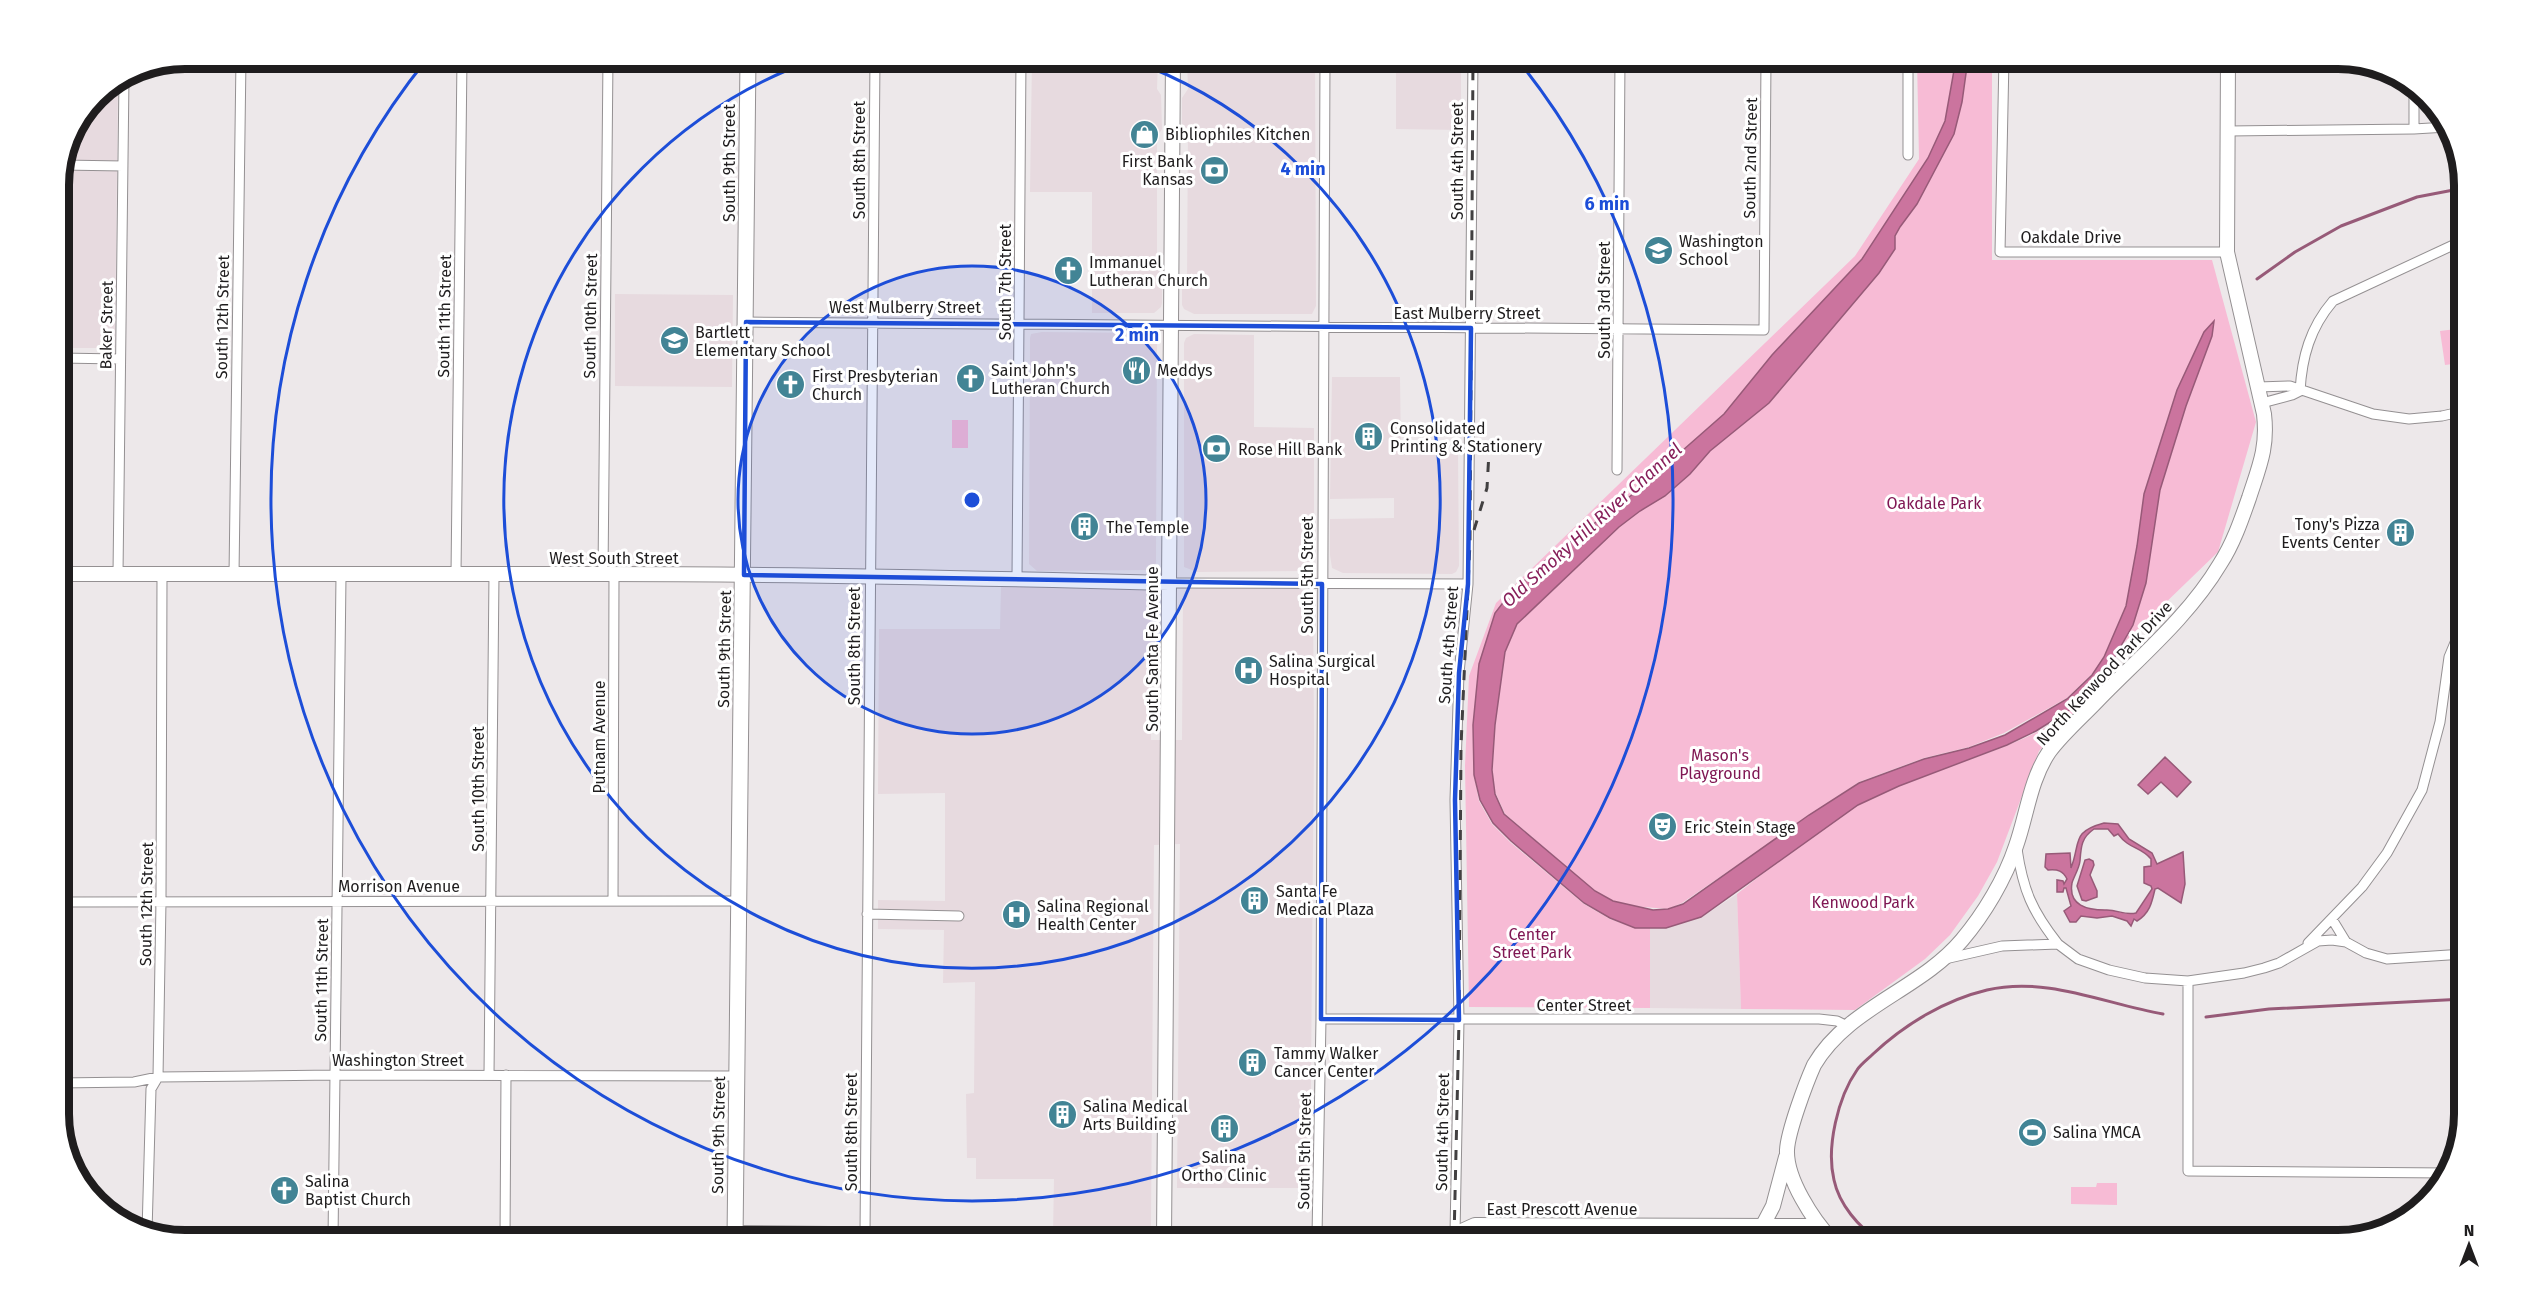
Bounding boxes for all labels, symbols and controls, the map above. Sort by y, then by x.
street label: South 2nd Street [1740,97,1761,219]
street label: South 8th Street [850,101,869,219]
street label: South 4th Street [1448,102,1467,220]
street label: South 9th Street [720,104,739,222]
shop icon: Bibliophiles Kitchen [1128,118,1160,150]
place label: Bibliophiles Kitchen [1165,125,1310,144]
place label: First Bank Kansas [1122,152,1194,189]
bank icon: First Bank Kansas [1198,154,1230,186]
text: 4 min [1280,158,1326,180]
text: 6 min [1584,193,1630,215]
street label: South 7th Street [996,223,1015,340]
street label: Oakdale Drive [2021,228,2121,247]
place label: Washington School [1679,232,1764,269]
school or university icon: Washington School [1642,234,1674,266]
street label: South 3rd Street [1595,241,1614,359]
street label: South 10th Street [580,253,601,379]
place label: Immanuel Lutheran Church [1089,253,1208,290]
street label: South 12th Street [212,254,233,379]
street label: South 11th Street [434,254,455,378]
church icon: Immanuel Lutheran Church [1052,255,1084,287]
street label: Baker Street [96,280,117,370]
street label: West Mulberry Street [829,298,981,317]
street label: East Mulberry Street [1394,304,1541,323]
place label: Bartlett Elementary School [695,323,831,360]
text: 2 min [1115,324,1159,346]
school or university icon: Bartlett Elementary School [658,325,690,357]
restaurant icon: Meddys [1120,354,1152,386]
place label: Saint John's Lutheran Church [991,361,1110,398]
place label: Meddys [1157,361,1213,380]
church icon: Saint John's Lutheran Church [954,363,986,395]
place label: First Presbyterian Church [812,367,938,404]
church icon: First Presbyterian Church [775,369,807,401]
place label: Consolidated Printing & Stationery [1390,419,1542,456]
building icon: Consolidated Printing & Stationery [1353,421,1385,453]
bank icon: Rose Hill Bank [1201,433,1233,465]
water label: Old Smoky Hill River Channel [1497,438,1687,612]
place label: Rose Hill Bank [1238,440,1343,459]
centre of rings [962,490,982,510]
park label: Oakdale Park [1887,494,1982,513]
building icon: The Temple [1069,511,1101,543]
place label: Tony's Pizza Events Center [2281,515,2381,552]
street label: South 5th Street [1298,516,1317,634]
building icon: Tony's Pizza Events Center [2385,517,2417,549]
place label: The Temple [1106,518,1189,537]
street label: West South Street [549,549,679,568]
street label: South Santa Fe Avenue [1143,566,1162,732]
street label: South 4th Street [1435,585,1462,705]
street label: South 8th Street [845,587,864,705]
street label: South 9th Street [714,590,735,708]
street label: North Kenwood Park Drive [2033,597,2176,749]
place label: Salina Surgical Hospital [1269,652,1376,689]
hospital icon: Salina Surgical Hospital [1232,654,1264,686]
street label: Putnam Avenue [590,680,609,794]
street label: South 10th Street [469,726,488,852]
park label: Mason's Playground [1679,746,1761,783]
theatre icon: Eric Stein Stage [1647,811,1679,843]
place label: Eric Stein Stage [1684,818,1796,837]
street label: South 12th Street [136,841,157,966]
street label: Morrison Avenue [338,877,460,896]
place label: Santa Fe Medical Plaza [1276,882,1374,919]
building icon: Santa Fe Medical Plaza [1239,884,1271,916]
park label: Kenwood Park [1812,893,1915,912]
place label: Salina Regional Health Center [1037,897,1149,934]
hospital icon: Salina Regional Health Center [1000,899,1032,931]
street label: South 11th Street [311,918,332,1042]
park label: Center Street Park [1492,925,1572,962]
street label: Center Street [1537,996,1632,1015]
place label: Tammy Walker Cancer Center [1274,1044,1379,1081]
building icon: Tammy Walker Cancer Center [1237,1046,1269,1078]
street label: Washington Street [332,1051,464,1070]
street label: South 8th Street [842,1073,861,1191]
street label: South 4th Street [1432,1073,1453,1191]
street label: South 9th Street [708,1076,729,1194]
street label: South 5th Street [1294,1092,1315,1210]
place label: Salina Medical Arts Building [1083,1097,1188,1134]
building icon: Salina Medical Arts Building [1046,1099,1078,1131]
building icon: Salina Ortho Clinic [1208,1113,1240,1145]
sports icon: Salina YMCA [2016,1116,2048,1148]
place label: Salina YMCA [2053,1123,2142,1142]
place label: Salina Ortho Clinic [1181,1148,1267,1185]
place label: Salina Baptist Church [305,1172,411,1209]
church icon: Salina Baptist Church [268,1174,300,1206]
street label: East Prescott Avenue [1487,1200,1637,1219]
north arrow [2439,1215,2499,1275]
text: N [2464,1221,2474,1240]

